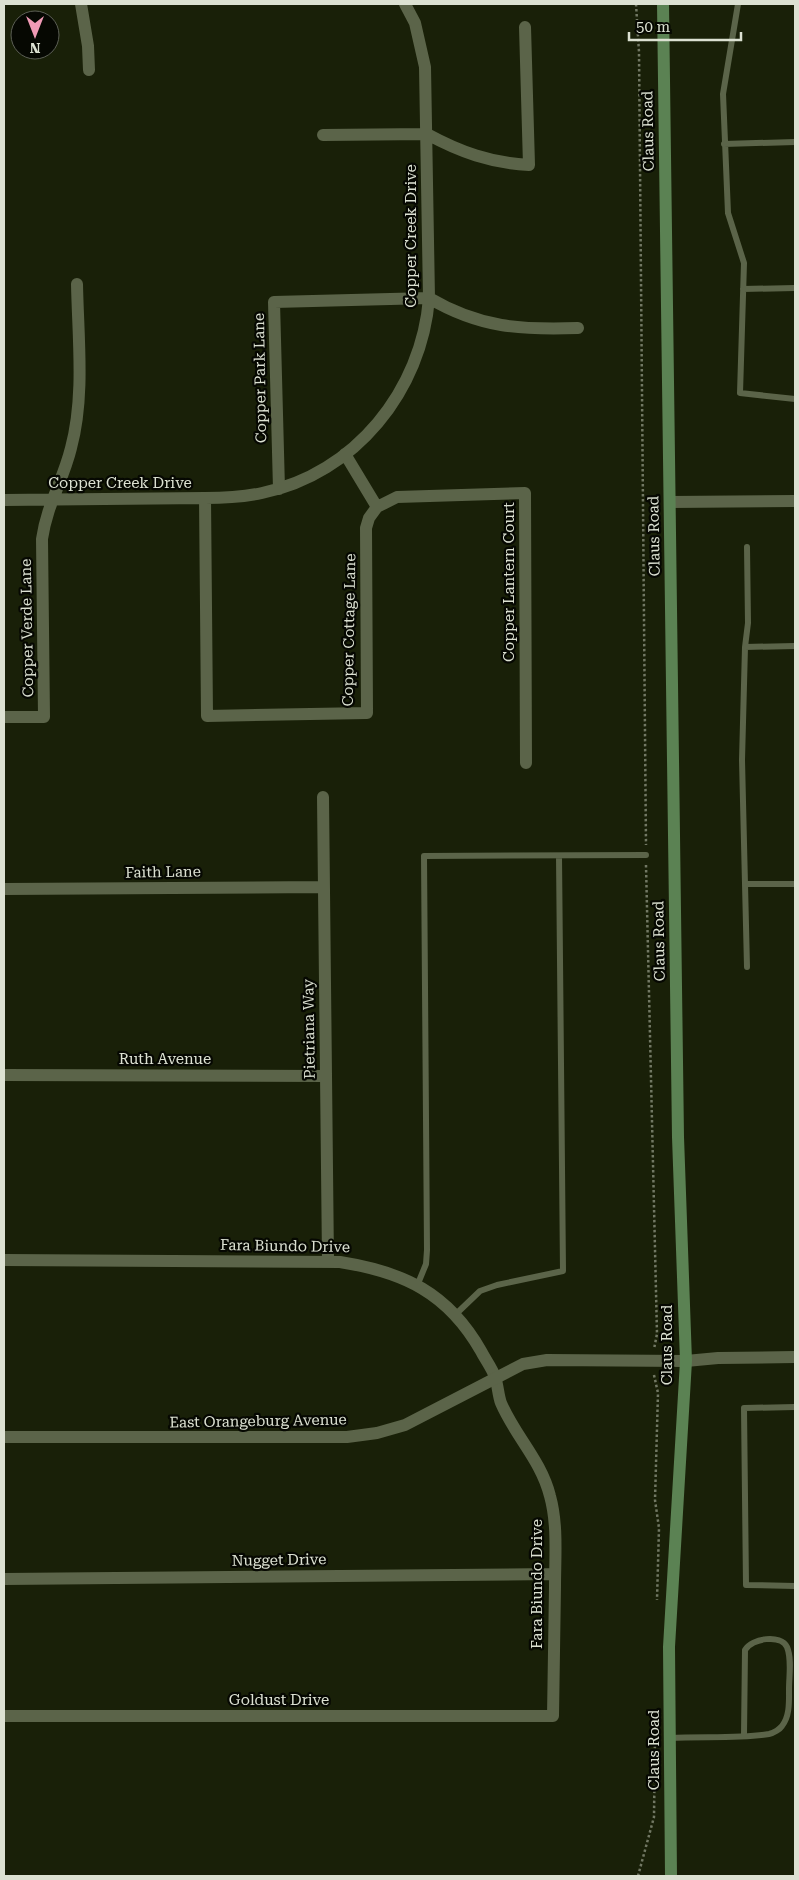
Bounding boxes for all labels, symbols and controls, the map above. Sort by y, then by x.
north arrow [10,10,60,60]
scale bar [629,10,742,42]
text: 50 m [636,18,671,36]
text: N [29,40,40,56]
street label: Claus Road [638,90,658,171]
street label: Copper Creek Drive [402,164,420,308]
street label: Copper Park Lane [250,313,270,443]
street label: Copper Creek Drive [48,474,192,492]
street label: Claus Road [644,495,664,576]
street label: Copper Lantern Court [500,502,518,662]
street label: Copper Cottage Lane [339,553,359,707]
street label: Copper Verde Lane [17,558,37,698]
street label: Faith Lane [125,862,201,882]
street label: Claus Road [649,900,669,981]
street label: Pietriana Way [299,979,319,1079]
street label: Ruth Avenue [119,1050,211,1068]
street label: Fara Biundo Drive [220,1236,350,1256]
street label: Claus Road [658,1304,676,1385]
street label: East Orangeburg Avenue [169,1410,347,1432]
street label: Fara Biundo Drive [528,1519,546,1649]
street label: Nugget Drive [231,1550,327,1570]
street label: Goldust Drive [229,1691,329,1709]
street label: Claus Road [645,1709,663,1790]

